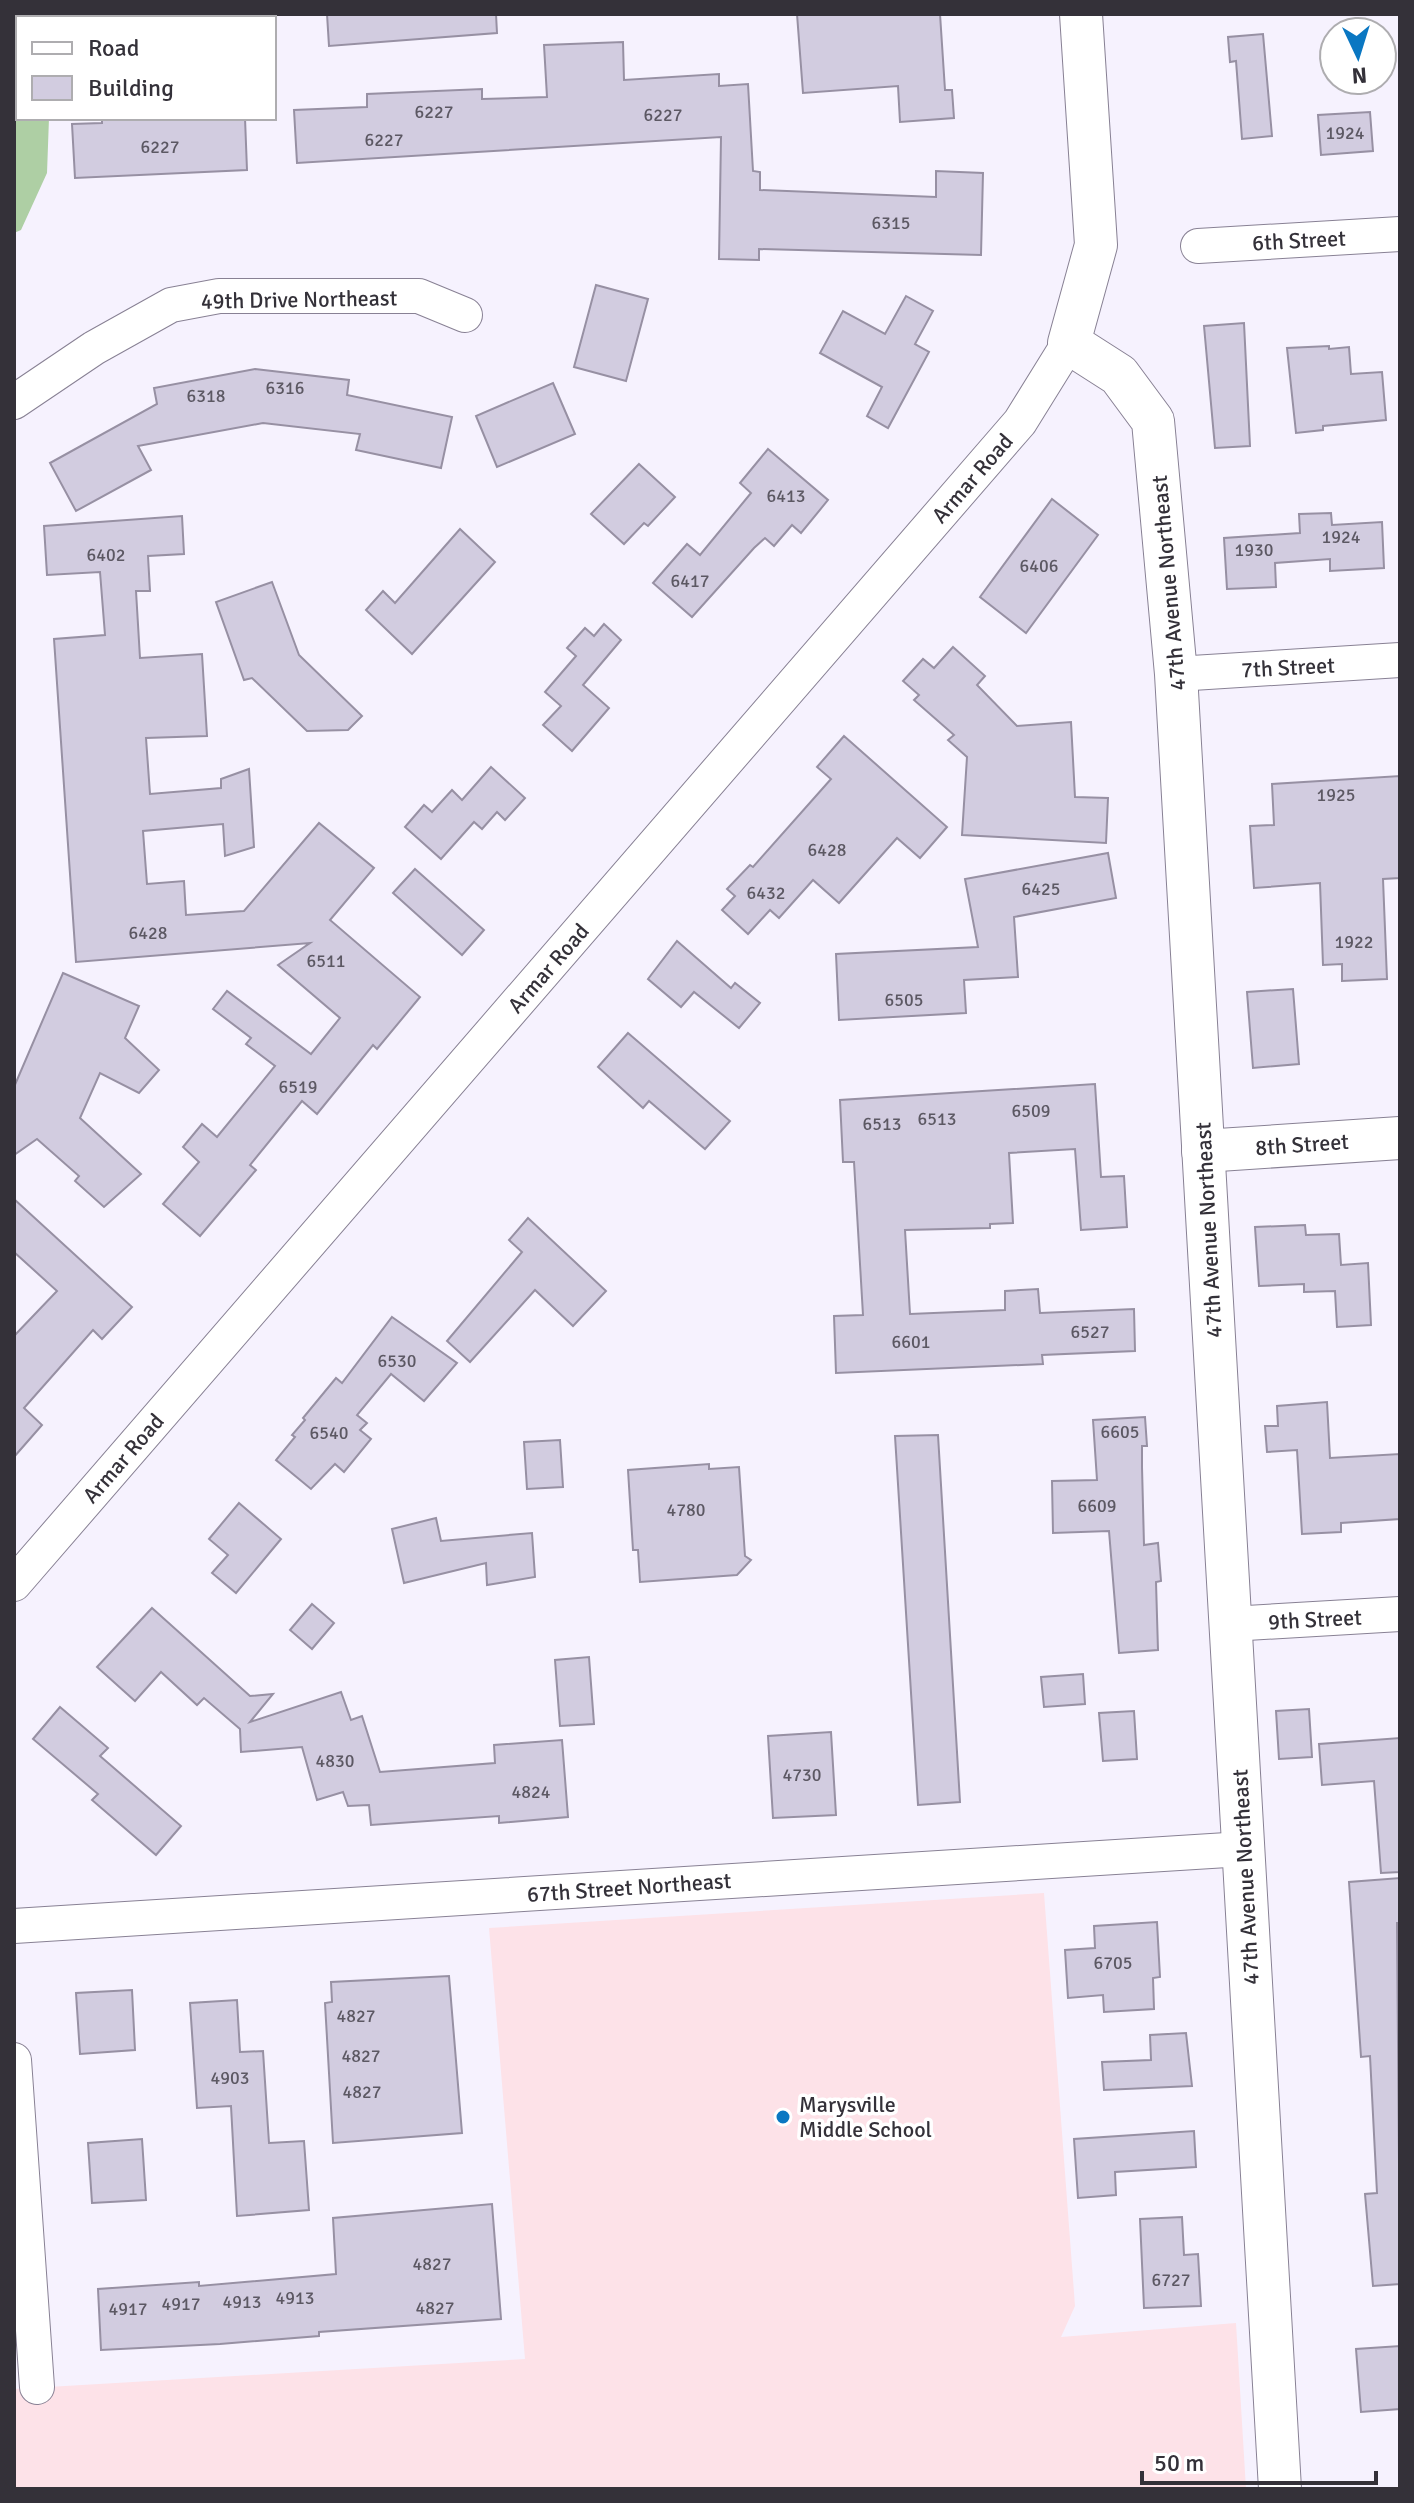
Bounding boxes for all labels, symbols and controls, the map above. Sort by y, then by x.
legend [16,16,276,120]
north arrow [1318,16,1398,96]
text: Road [88,33,139,63]
text: N [1351,61,1368,89]
text: Building [88,73,174,103]
house number: 6227 [415,101,453,123]
house number: 6227 [644,104,682,126]
house number: 1924 [1326,122,1365,144]
house number: 6227 [365,129,403,151]
house number: 6227 [141,136,179,158]
house number: 6315 [872,212,910,234]
street label: 6th Street [1252,225,1347,256]
street label: 49th Drive Northeast [201,284,398,315]
house number: 6316 [266,377,304,399]
house number: 6318 [187,385,225,407]
street label: Armar Road [926,428,1019,529]
street label: 47th Avenue Northeast [1146,474,1191,692]
house number: 6413 [767,485,805,507]
house number: 1924 [1322,526,1361,548]
house number: 1930 [1235,539,1273,561]
house number: 6402 [87,544,125,566]
house number: 6406 [1020,555,1058,577]
house number: 6417 [671,570,709,592]
street label: 7th Street [1241,652,1336,683]
house number: 1925 [1317,784,1355,806]
house number: 6428 [808,839,846,861]
house number: 6425 [1022,878,1060,900]
house number: 6432 [747,882,785,904]
street label: Armar Road [502,918,595,1019]
house number: 6428 [129,922,167,944]
house number: 1922 [1335,931,1373,953]
house number: 6511 [307,950,345,972]
house number: 6505 [885,989,923,1011]
house number: 6519 [279,1076,317,1098]
house number: 6509 [1012,1100,1050,1122]
house number: 6513 [918,1108,956,1130]
house number: 6513 [863,1113,901,1135]
street label: 47th Avenue Northeast [1189,1121,1228,1339]
street label: 8th Street [1254,1128,1350,1161]
house number: 6527 [1071,1321,1109,1343]
house number: 6601 [892,1331,930,1353]
house number: 6530 [378,1350,416,1372]
street label: Armar Road [77,1408,170,1509]
house number: 6605 [1101,1421,1139,1443]
house number: 6540 [310,1422,348,1444]
house number: 6609 [1078,1495,1116,1517]
house number: 4780 [667,1499,705,1521]
street label: 9th Street [1268,1604,1363,1635]
house number: 4830 [316,1750,354,1772]
house number: 4730 [783,1764,821,1786]
street label: 47th Avenue Northeast [1226,1768,1265,1986]
house number: 4824 [512,1781,551,1803]
street label: 67th Street Northeast [526,1867,732,1908]
house number: 6705 [1094,1952,1132,1974]
house number: 4827 [337,2005,375,2027]
house number: 4827 [342,2045,380,2067]
house number: 4903 [211,2067,249,2089]
house number: 4827 [343,2081,381,2103]
place label: Marysville Middle School [799,2091,932,2143]
marker: Marysville Middle School [774,2108,792,2126]
house number: 4827 [413,2253,451,2275]
house number: 6727 [1152,2269,1190,2291]
house number: 4913 [276,2287,314,2309]
house number: 4913 [223,2291,261,2313]
house number: 4917 [162,2293,200,2315]
house number: 4827 [416,2297,454,2319]
house number: 4917 [109,2298,147,2320]
scale bar [1142,2435,1376,2485]
text: 50 m [1154,2448,1204,2478]

